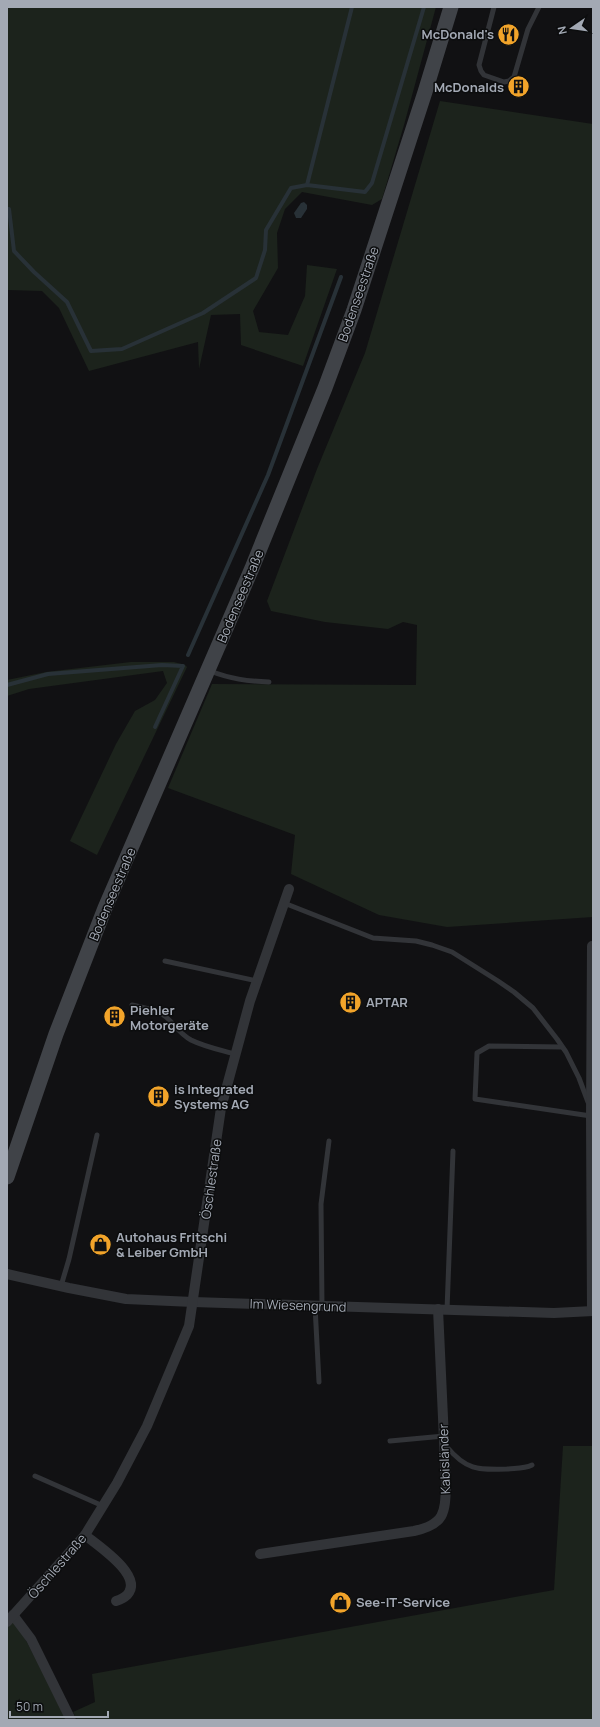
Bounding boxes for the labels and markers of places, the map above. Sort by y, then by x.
restaurant icon: McDonald's [496,21,522,47]
place label: McDonald's [422,25,494,43]
building icon: McDonalds [506,74,532,100]
place label: McDonalds [434,78,504,96]
building icon: APTAR [338,989,364,1015]
place label: APTAR [366,993,408,1011]
place label: Piehler Motorgeräte [130,1001,209,1034]
building icon: Piehler Motorgeräte [101,1004,127,1030]
place label: is Integrated Systems AG [174,1080,254,1113]
building icon: is Integrated Systems AG [145,1083,171,1109]
place label: Autohaus Fritschi & Leiber GmbH [116,1228,227,1261]
shop icon: Autohaus Fritschi & Leiber GmbH [88,1231,114,1257]
shop icon: See-IT-Service [327,1589,353,1615]
place label: See-IT-Service [356,1593,450,1611]

